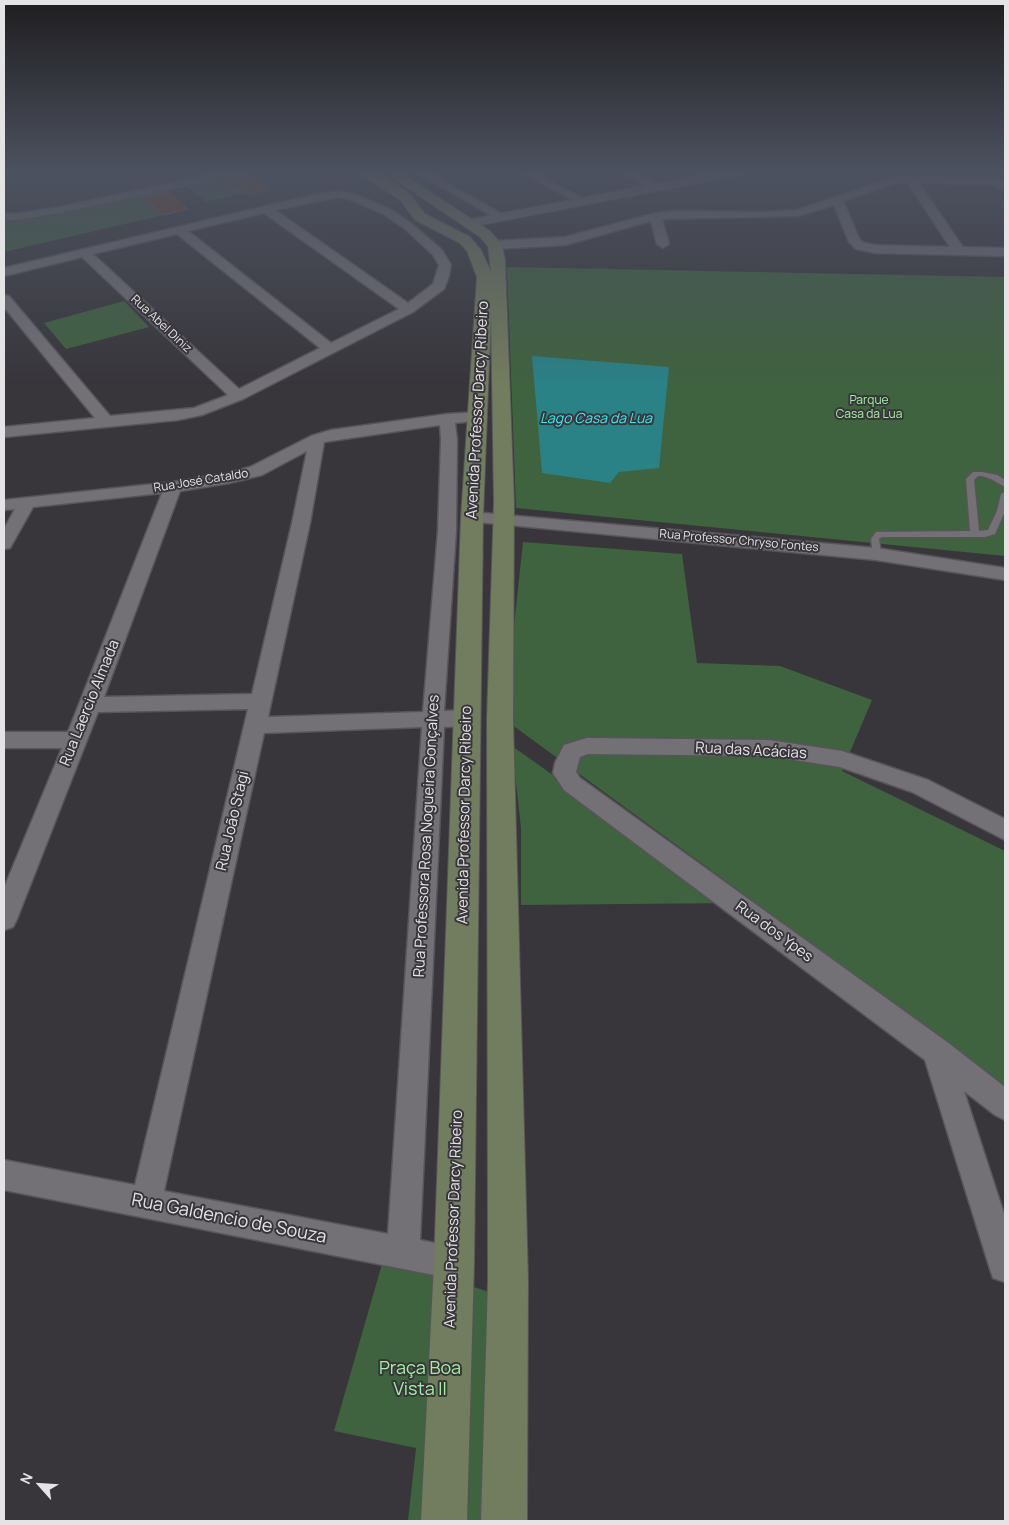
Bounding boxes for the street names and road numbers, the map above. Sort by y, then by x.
street label: Rua Abel Diniz [128,292,194,356]
street label: Avenida Professor Darcy Ribeiro [463,301,493,519]
street label: Rua José Cataldo [153,466,249,496]
street label: Rua Professor Chryso Fontes [659,527,819,555]
street label: Rua Laercio Almada [56,637,124,769]
street label: Rua Professora Rosa Nogueira Gonçalves [411,694,443,978]
street label: Avenida Professor Darcy Ribeiro [454,706,476,924]
street label: Rua das Acácias [695,739,807,763]
street label: Rua João Stagi [213,769,253,873]
street label: Rua dos Ypes [732,898,816,966]
street label: Avenida Professor Darcy Ribeiro [441,1110,467,1328]
street label: Rua Galdencio de Souza [130,1189,328,1249]

